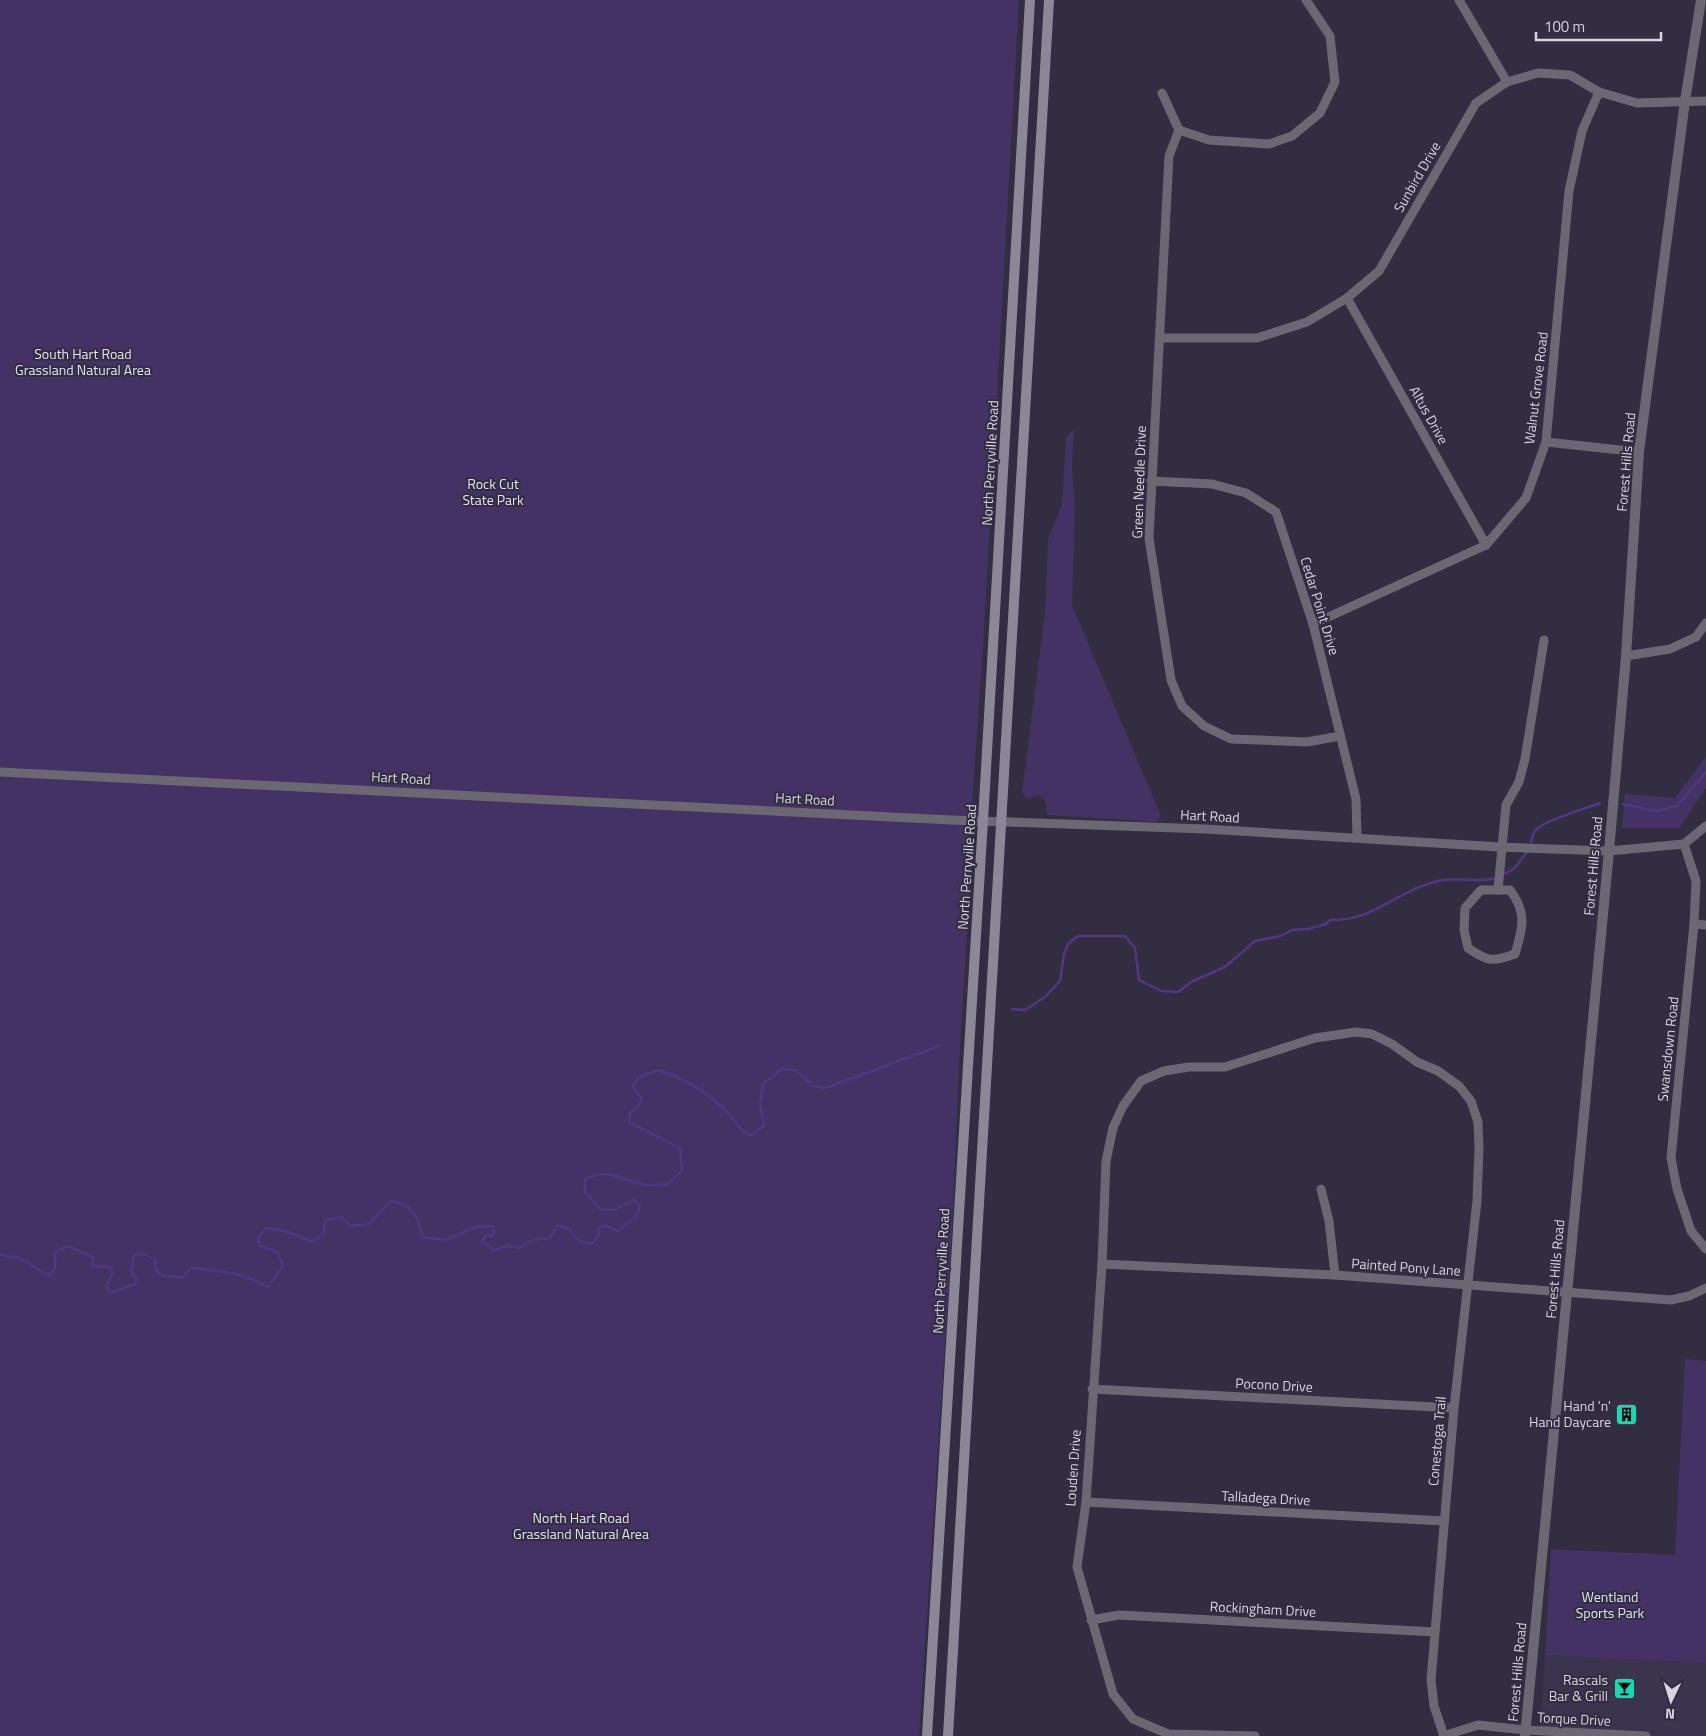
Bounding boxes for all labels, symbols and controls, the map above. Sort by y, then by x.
scale bar [1536,10,1661,42]
text: 100 m [1544,15,1585,38]
street label: Sunbird Drive [1388,137,1445,216]
street label: Walnut Grove Road [1518,331,1553,445]
park label: South Hart Road Grassland Natural Area [15,343,151,380]
street label: Altus Drive [1405,382,1454,448]
street label: North Perryville Road [976,400,1003,526]
street label: Forest Hills Road [1611,411,1640,513]
street label: Green Needle Drive [1126,425,1151,539]
park label: Rock Cut State Park [462,473,524,510]
street label: Cedar Point Drive [1296,554,1345,658]
street label: Hart Road [371,765,431,790]
street label: Hart Road [775,786,835,811]
street label: Hart Road [1180,803,1240,828]
street label: North Perryville Road [952,804,981,930]
street label: Forest Hills Road [1578,815,1607,917]
street label: Swansdown Road [1652,995,1683,1102]
street label: North Perryville Road [927,1208,954,1334]
street label: Forest Hills Road [1540,1218,1569,1320]
street label: Painted Pony Lane [1351,1252,1461,1281]
street label: Pocono Drive [1235,1372,1313,1397]
street label: Conestoga Trail [1422,1395,1451,1487]
place label: Hand 'n' Hand Daycare [1529,1395,1611,1432]
building icon: Hand 'n' Hand Daycare [1615,1402,1639,1426]
street label: Louden Drive [1059,1429,1086,1507]
street label: Talladega Drive [1221,1485,1311,1510]
park label: North Hart Road Grassland Natural Area [513,1507,649,1544]
park label: Wentland Sports Park [1576,1586,1645,1623]
street label: Rockingham Drive [1209,1595,1317,1622]
street label: Forest Hills Road [1502,1621,1531,1723]
place label: Rascals Bar & Grill [1549,1669,1608,1706]
bar icon: Rascals Bar & Grill [1612,1676,1636,1700]
north arrow [1646,1676,1696,1726]
text: N [1664,1704,1676,1725]
street label: Torque Drive [1537,1706,1611,1731]

